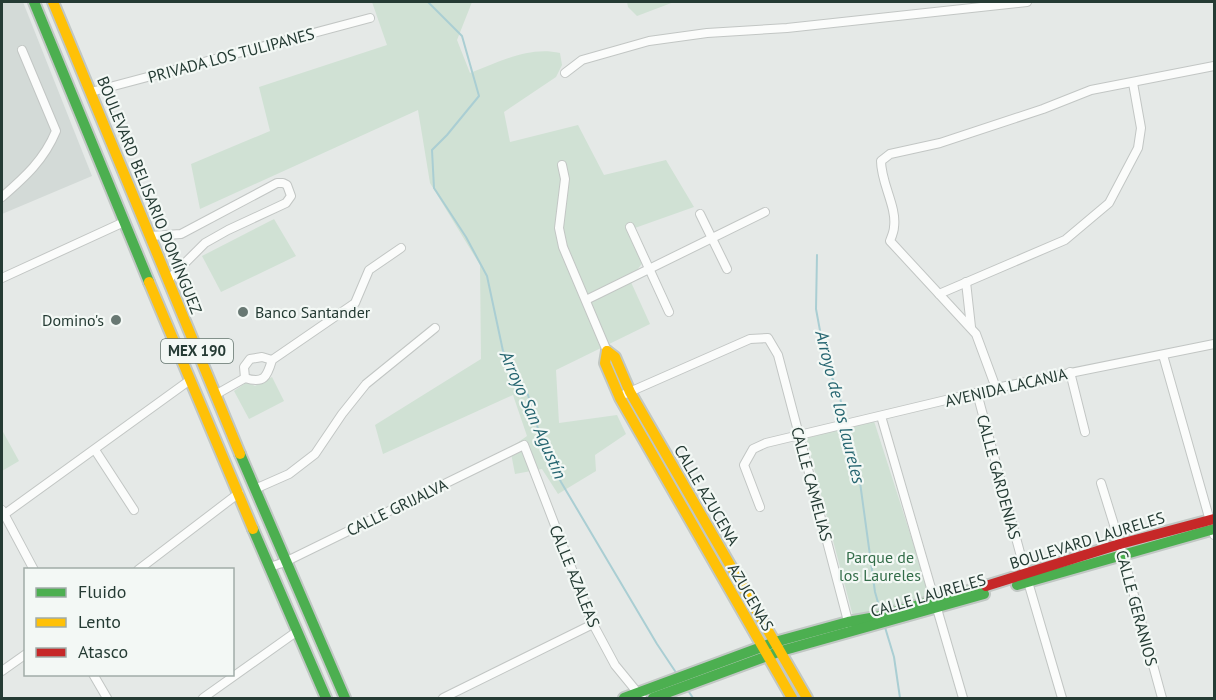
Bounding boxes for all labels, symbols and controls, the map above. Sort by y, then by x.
street label: PRIVADA LOS TULIPANES [145,23,317,87]
street label: BOULEVARD BELISARIO DOMÍNGUEZ [93,73,207,317]
place label: Banco Santander [255,302,371,322]
marker: Banco Santander [236,305,250,319]
place label: Domino's [42,310,104,330]
marker: Domino's [109,313,123,327]
water label: Arroyo de los laureles [810,327,871,487]
road number: MEX 190 [161,339,233,363]
water label: Arroyo San Agustín [494,346,572,483]
street label: AVENIDA LACANJA [943,363,1070,411]
street label: CALLE GARDENIAS [973,412,1025,542]
street label: CALLE CAMELIAS [787,425,837,543]
street label: CALLE AZUCENA [670,441,744,550]
street label: CALLE GRIJALVA [343,474,451,540]
street label: BOULEVARD LAURELES [1007,507,1167,573]
street label: CALLE AZALEAS [545,522,605,630]
park label: Parque de los Laureles [839,547,921,585]
street label: CALLE GERANIOS [1112,548,1162,668]
street label: AZUCENAS [724,560,778,634]
legend [24,568,234,676]
street label: CALLE LAURELES [868,569,988,621]
text: Fluido [78,580,126,603]
text: Lento [78,610,121,633]
text: Atasco [78,640,128,663]

